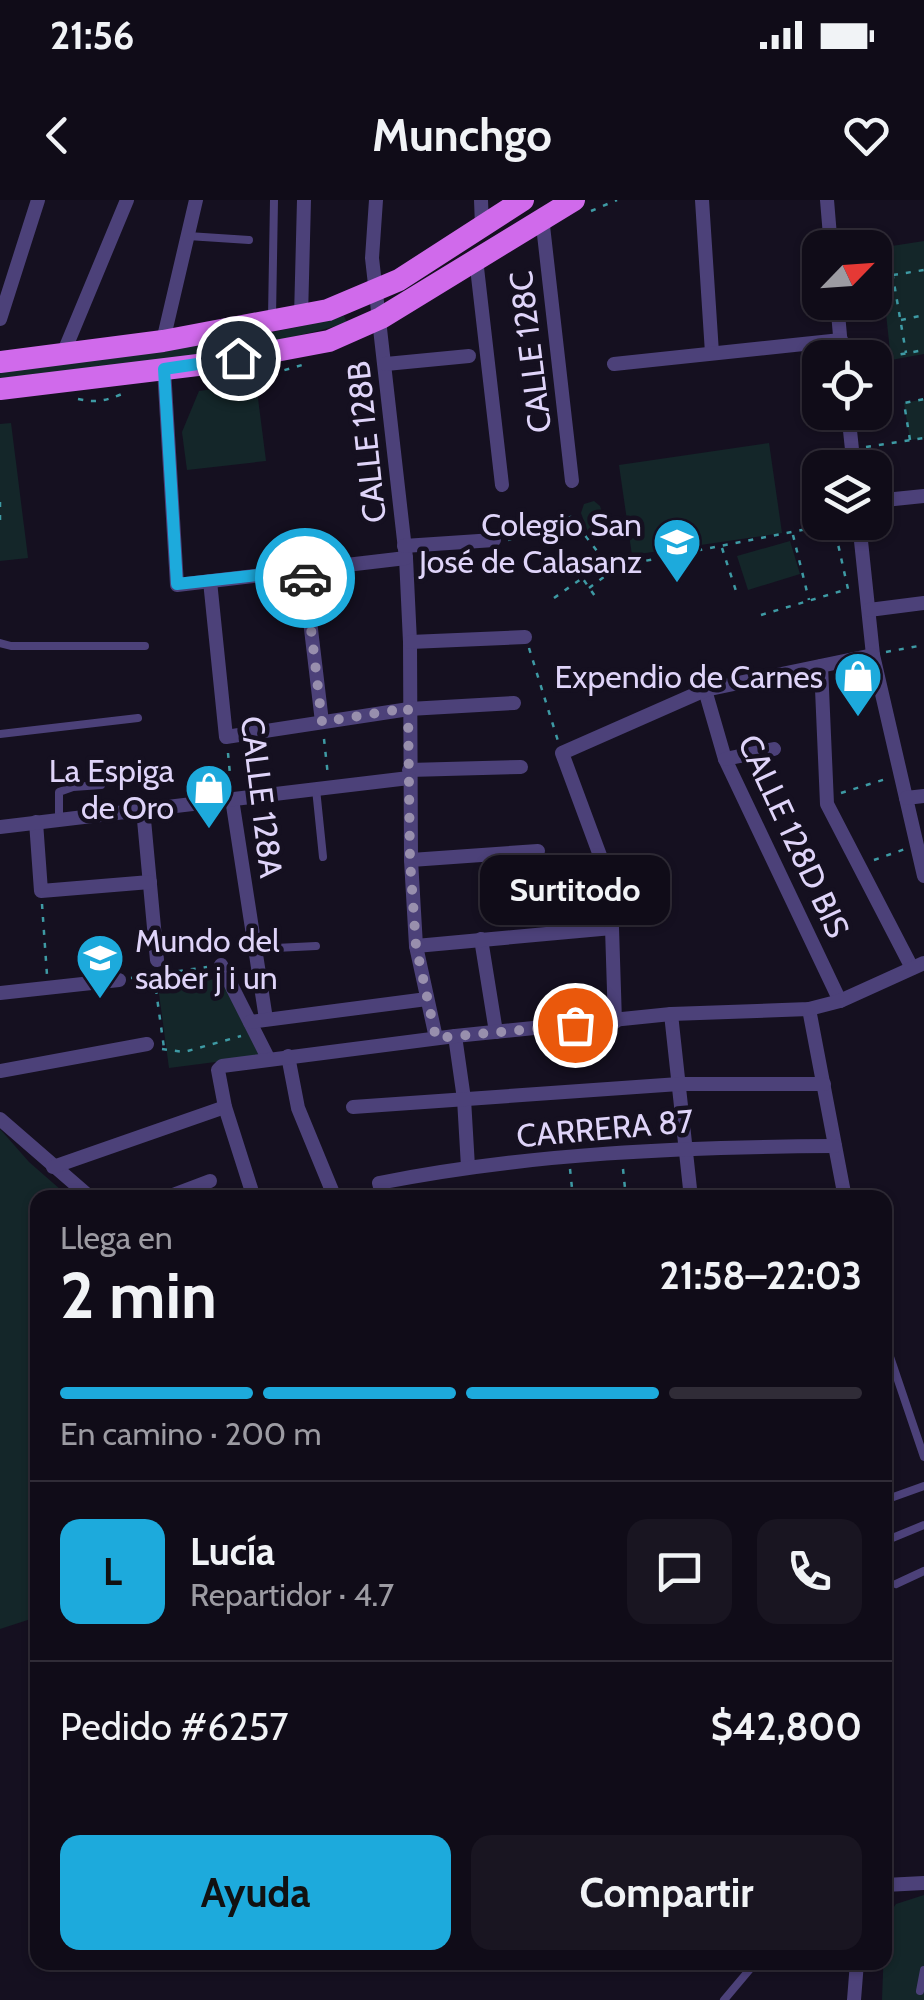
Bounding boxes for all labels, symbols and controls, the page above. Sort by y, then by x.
text: 21:56 [50,12,134,59]
icon: back [30,108,85,163]
text: Munchgo [372,108,552,162]
icon: heart [839,108,894,163]
north arrow [802,230,892,320]
map controls [802,230,892,540]
street label: CALLE 128C [501,269,559,435]
pin [196,316,281,401]
icon: home [211,331,266,386]
button: locate [802,340,892,430]
street label: CALLE 128B [338,359,394,525]
button: layers [802,450,892,540]
place label: Colegio San José de Calasanz [418,505,642,581]
school or university icon: Colegio San José de Calasanz [651,516,703,584]
courier [255,528,355,628]
icon: car [278,551,333,606]
shop icon: Expendio de Carnes [832,650,884,718]
place label: Expendio de Carnes [555,657,823,696]
street label: CALLE 128A [233,714,291,880]
street label: CALLE 128D BIS [730,728,858,944]
place label: La Espiga de Oro [49,751,175,827]
shop icon: La Espiga de Oro [183,762,235,830]
callout: Surtitodo [480,855,670,925]
text: Surtitodo [509,870,641,909]
place label: Mundo del saber j i un [135,921,280,997]
school or university icon: Mundo del saber j i un [74,932,126,1000]
pin [533,983,618,1068]
icon: bag [548,998,603,1053]
street label: CARRERA 87 [515,1101,695,1155]
text: Llega en [60,1218,173,1257]
text: 21:58–22:03 [660,1252,862,1299]
text: 2 min [60,1255,217,1334]
text: En camino · 200 m [60,1414,321,1453]
button: chat [627,1519,732,1624]
button: phone [757,1519,862,1624]
text: Lucía [190,1528,275,1575]
text: L [103,1548,122,1595]
text: Repartidor · 4.7 [190,1575,394,1614]
text: Pedido #6257 [60,1703,288,1750]
text: $42,800 [711,1703,862,1750]
button: Ayuda [60,1835,451,1950]
button: Compartir [471,1835,862,1950]

